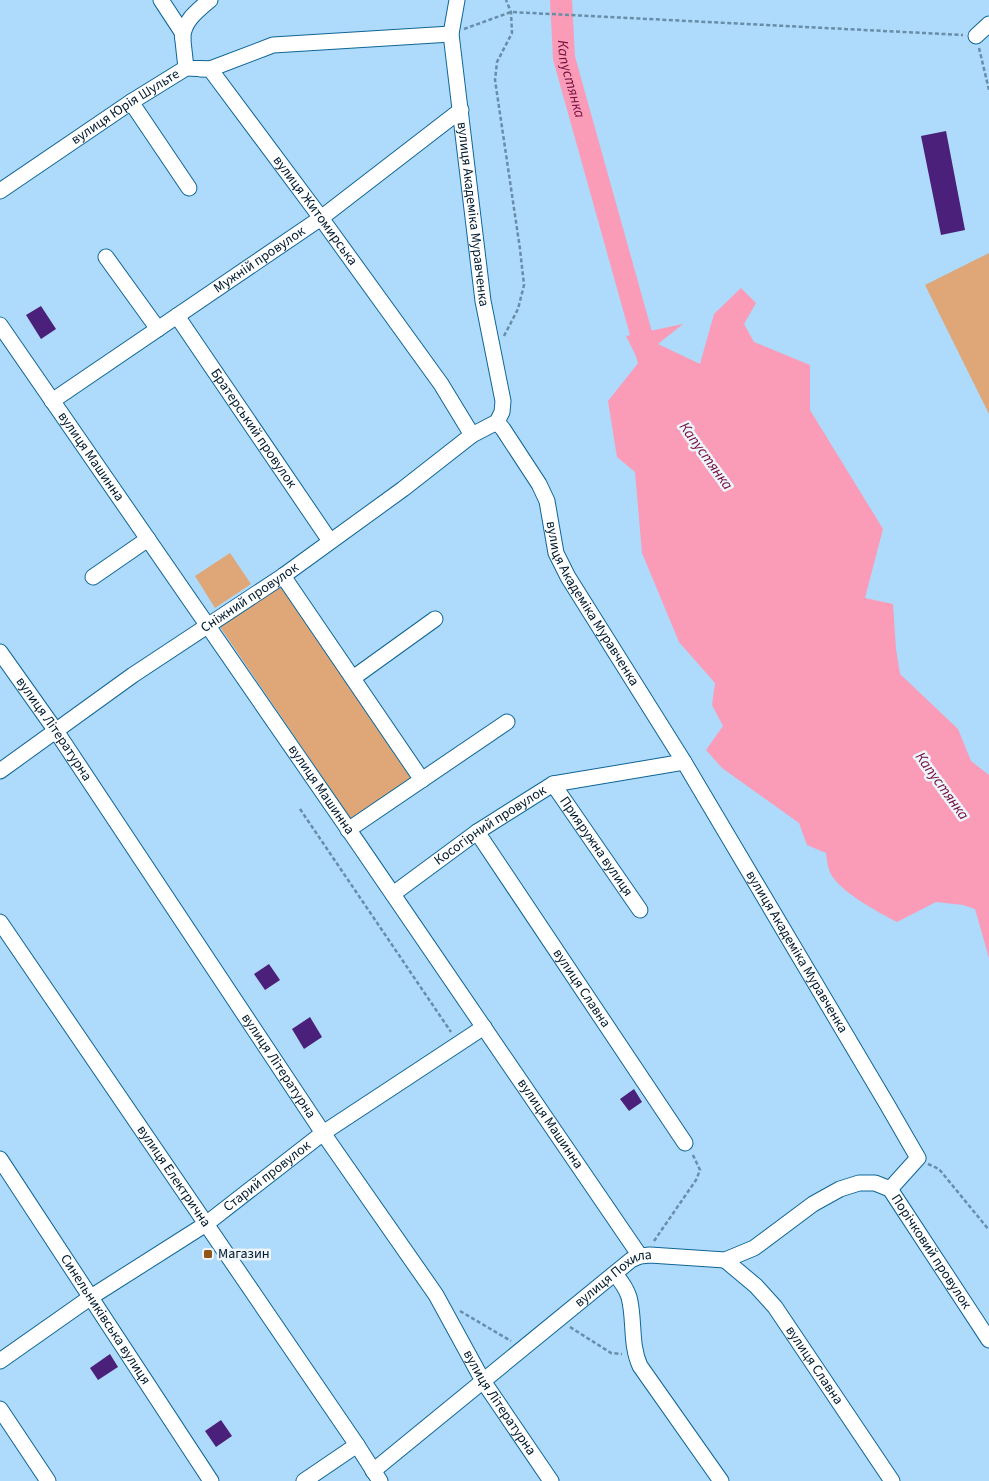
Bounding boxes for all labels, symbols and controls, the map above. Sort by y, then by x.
water label: Капустянка [553,40,591,120]
street label: вулиця Юрія Шульте [67,64,184,150]
street label: вулиця Академіка Муравченка [452,121,494,308]
street label: вулиця Житомирська [268,152,362,270]
street label: Мужній провулок [210,221,309,298]
street label: Братерський провулок [206,365,301,492]
street label: вулиця Машинна [53,408,129,506]
water label: Капустянка [674,418,738,494]
street label: вулиця Академіка Муравченка [541,520,644,690]
street label: Сніжний провулок [197,558,303,638]
street label: вулиця Літературна [11,673,97,785]
street label: вулиця Машинна [283,741,359,839]
water label: Капустянка [910,748,974,824]
street label: Косогірний провулок [430,781,550,870]
street label: Прияружна вулиця [555,793,638,901]
street label: вулиця Академіка Муравченка [741,867,853,1037]
street label: вулиця Славна [548,945,615,1032]
street label: вулиця Літературна [236,1010,321,1123]
street label: вулиця Машинна [512,1075,588,1173]
street label: вулиця Електрична [132,1121,216,1231]
street label: Старий провулок [219,1136,315,1217]
street label: Порічковий провулок [886,1190,976,1313]
place label: Магазин [218,1244,270,1264]
street label: вулиця Похила [570,1245,653,1312]
marker: Магазин [202,1248,214,1260]
street label: Синельниківська вулиця [55,1250,155,1389]
street label: вулиця Славна [780,1322,848,1409]
street label: вулиця Літературна [458,1346,541,1460]

